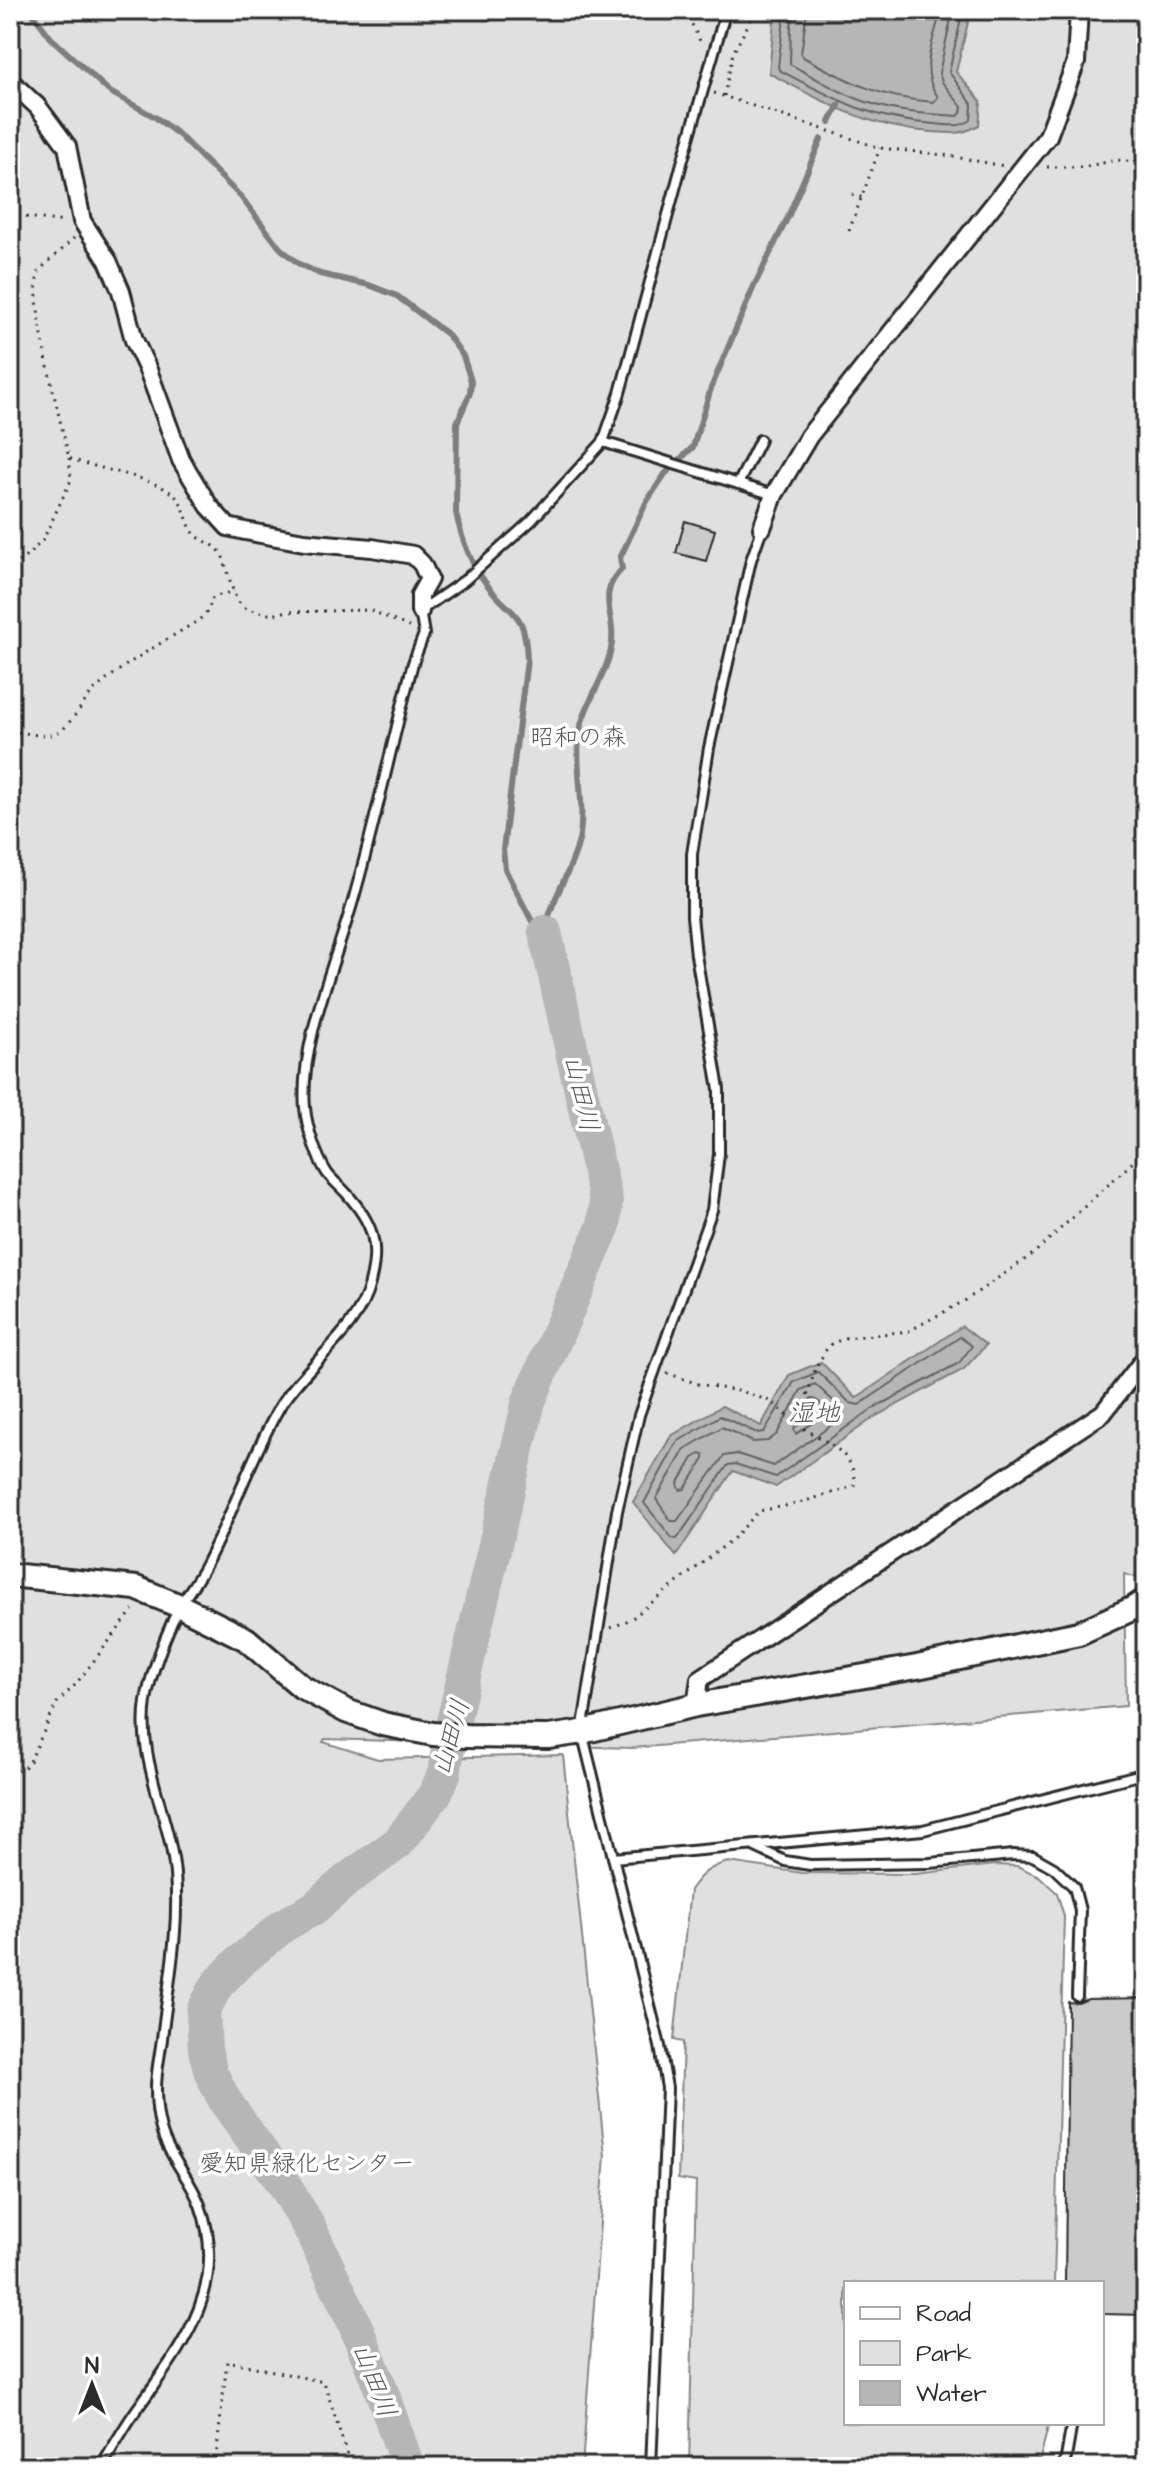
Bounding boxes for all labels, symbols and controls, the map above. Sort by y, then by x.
park label: 昭和の森 [530,721,626,755]
water label: 山田川 [555,1051,607,1135]
water label: 湿地 [788,1395,841,1431]
water label: 山田川 [423,1695,479,1780]
park label: 愛知県緑化センター [199,2147,415,2181]
legend [844,2281,1104,2425]
text: Road [916,2297,971,2331]
water label: 山田川 [343,2337,405,2423]
text: Park [916,2337,972,2371]
north arrow [52,2345,132,2425]
text: N [85,2351,99,2382]
text: Water [916,2377,987,2411]

